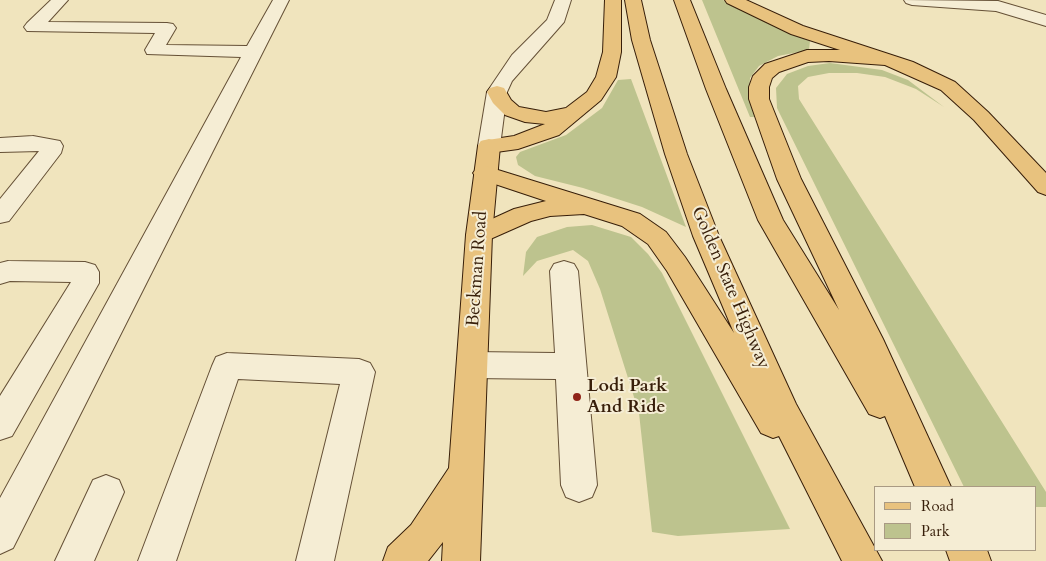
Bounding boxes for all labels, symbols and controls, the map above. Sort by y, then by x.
street label: Golden State Highway [686,204,774,372]
street label: Beckman Road [463,210,493,328]
place label: Lodi Park And Ride [587,376,667,418]
marker: Lodi Park And Ride [571,391,583,403]
legend [874,486,1036,551]
text: Road [921,496,954,516]
text: Park [921,521,950,541]

